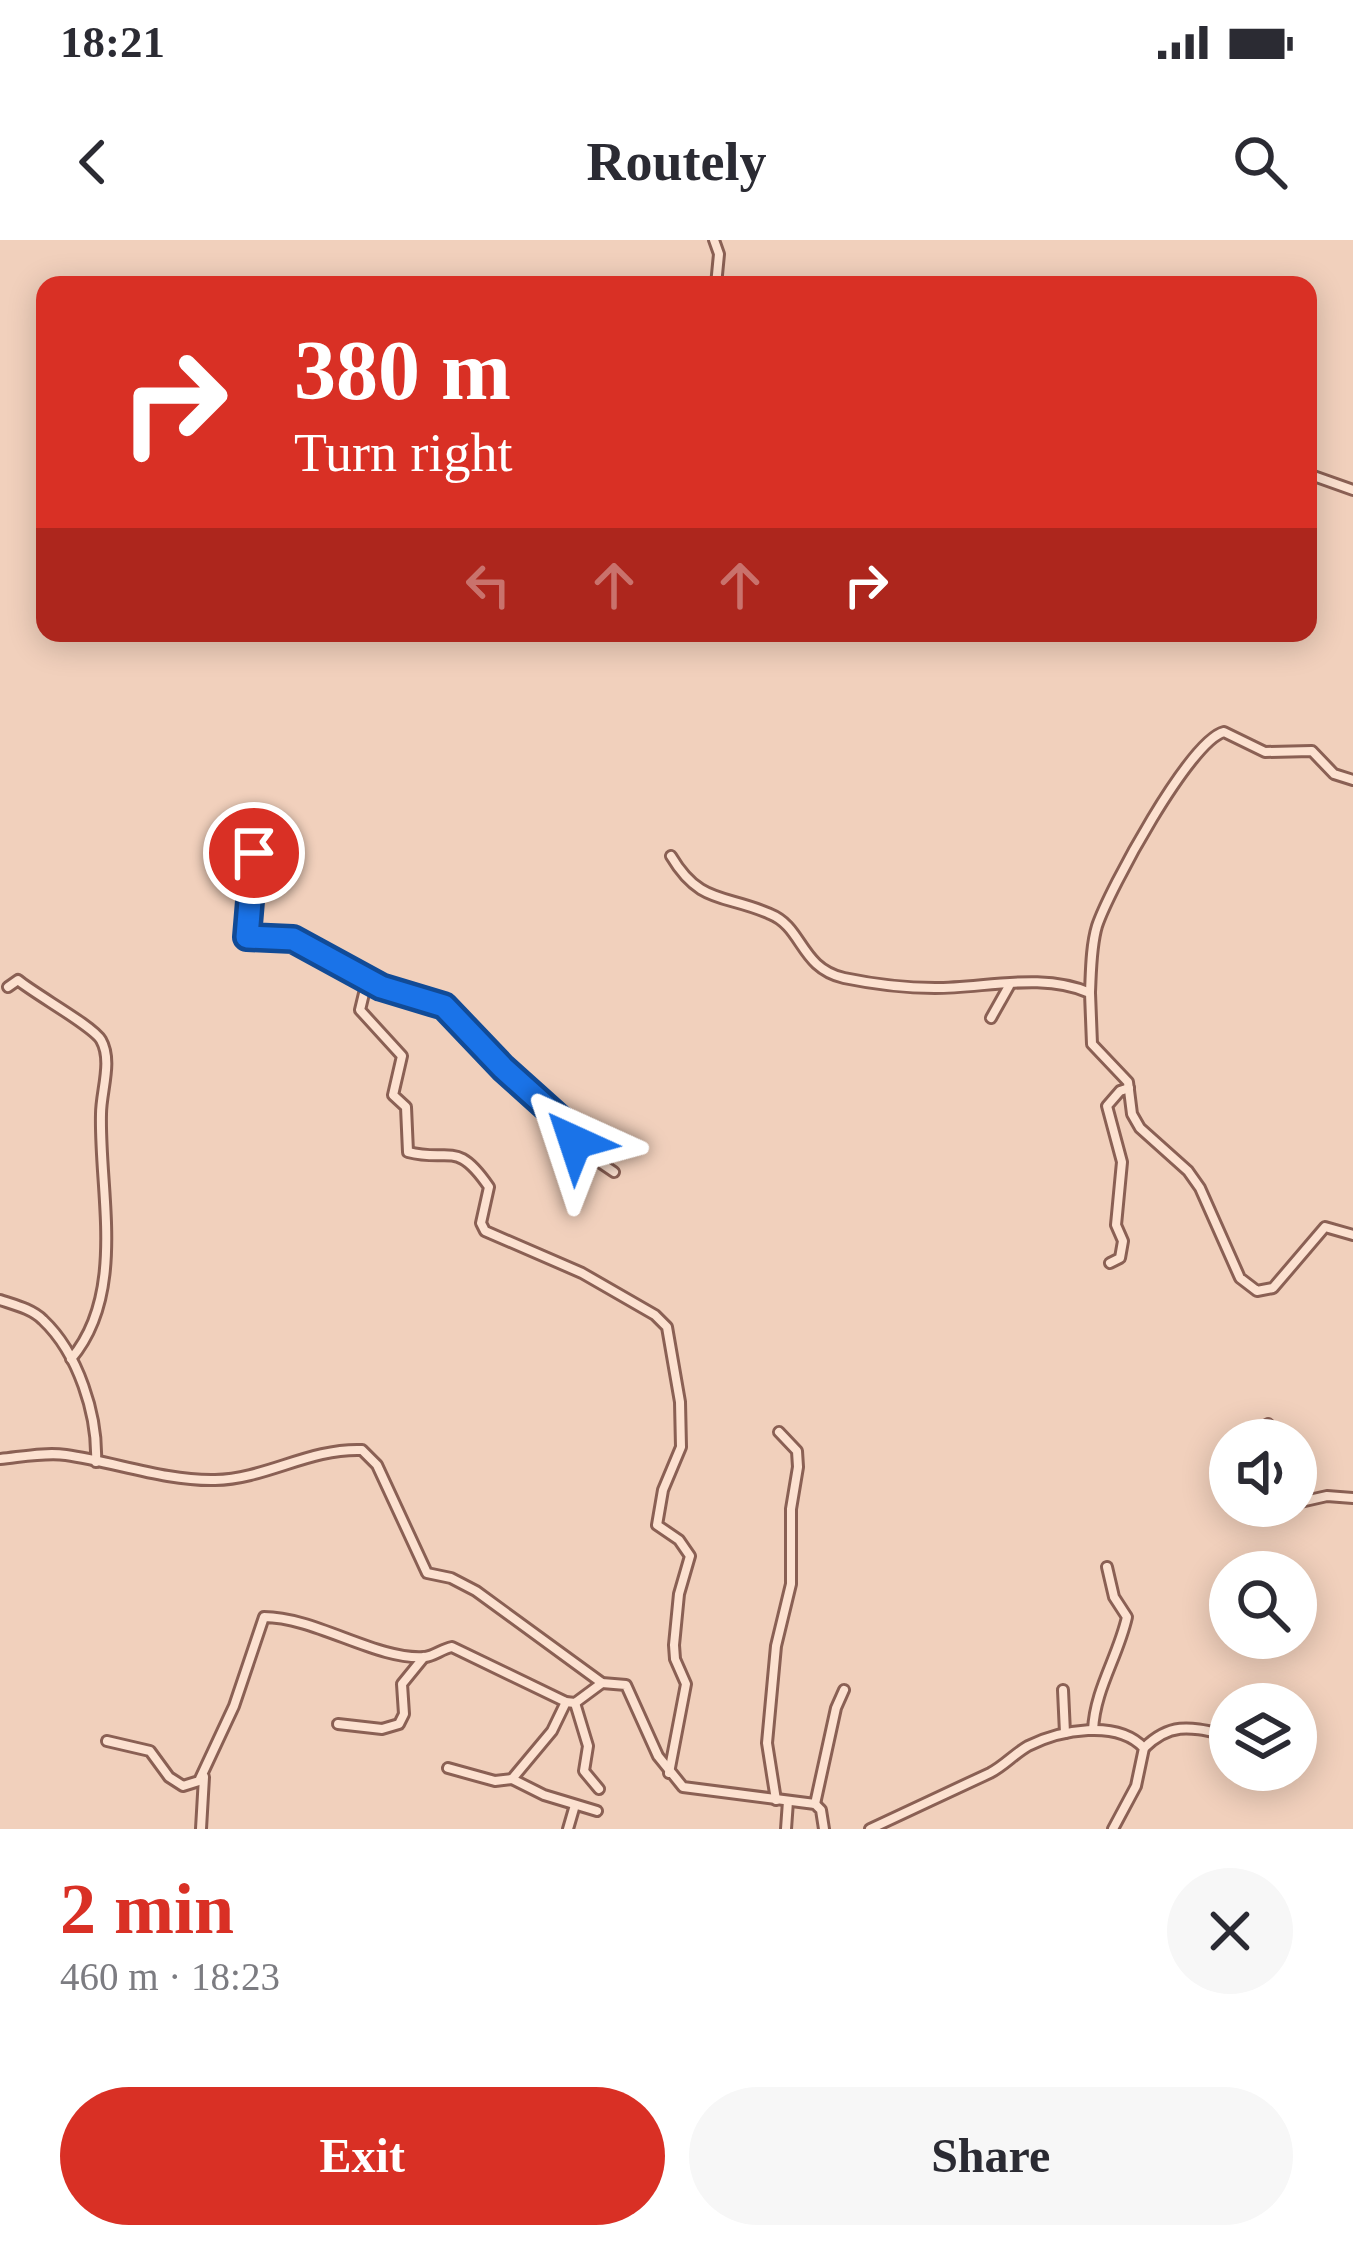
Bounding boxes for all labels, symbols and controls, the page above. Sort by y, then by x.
text: 18:21 [60,17,165,67]
icon: back [60,129,126,195]
icon: search [1227,129,1293,195]
text: Routely [587,132,766,192]
icon: right [96,324,252,480]
text: 380 m [294,324,511,417]
text: Turn right [294,423,513,483]
icon: left [455,552,521,618]
icon: ahead [581,552,647,618]
icon: ahead [707,552,773,618]
icon: right [833,552,899,618]
pin [203,802,305,904]
icon: arrive [221,820,287,886]
position arrow [512,1079,638,1205]
map controls [1209,1419,1317,1791]
button: sound [1209,1419,1317,1527]
button: search [1209,1551,1317,1659]
button: layers [1209,1683,1317,1791]
button: close [1167,1868,1293,1994]
text: 2 min [60,1869,234,1949]
text: 460 m · 18:23 [60,1955,280,1998]
button: Exit [60,2087,665,2225]
button: Share [689,2087,1293,2225]

